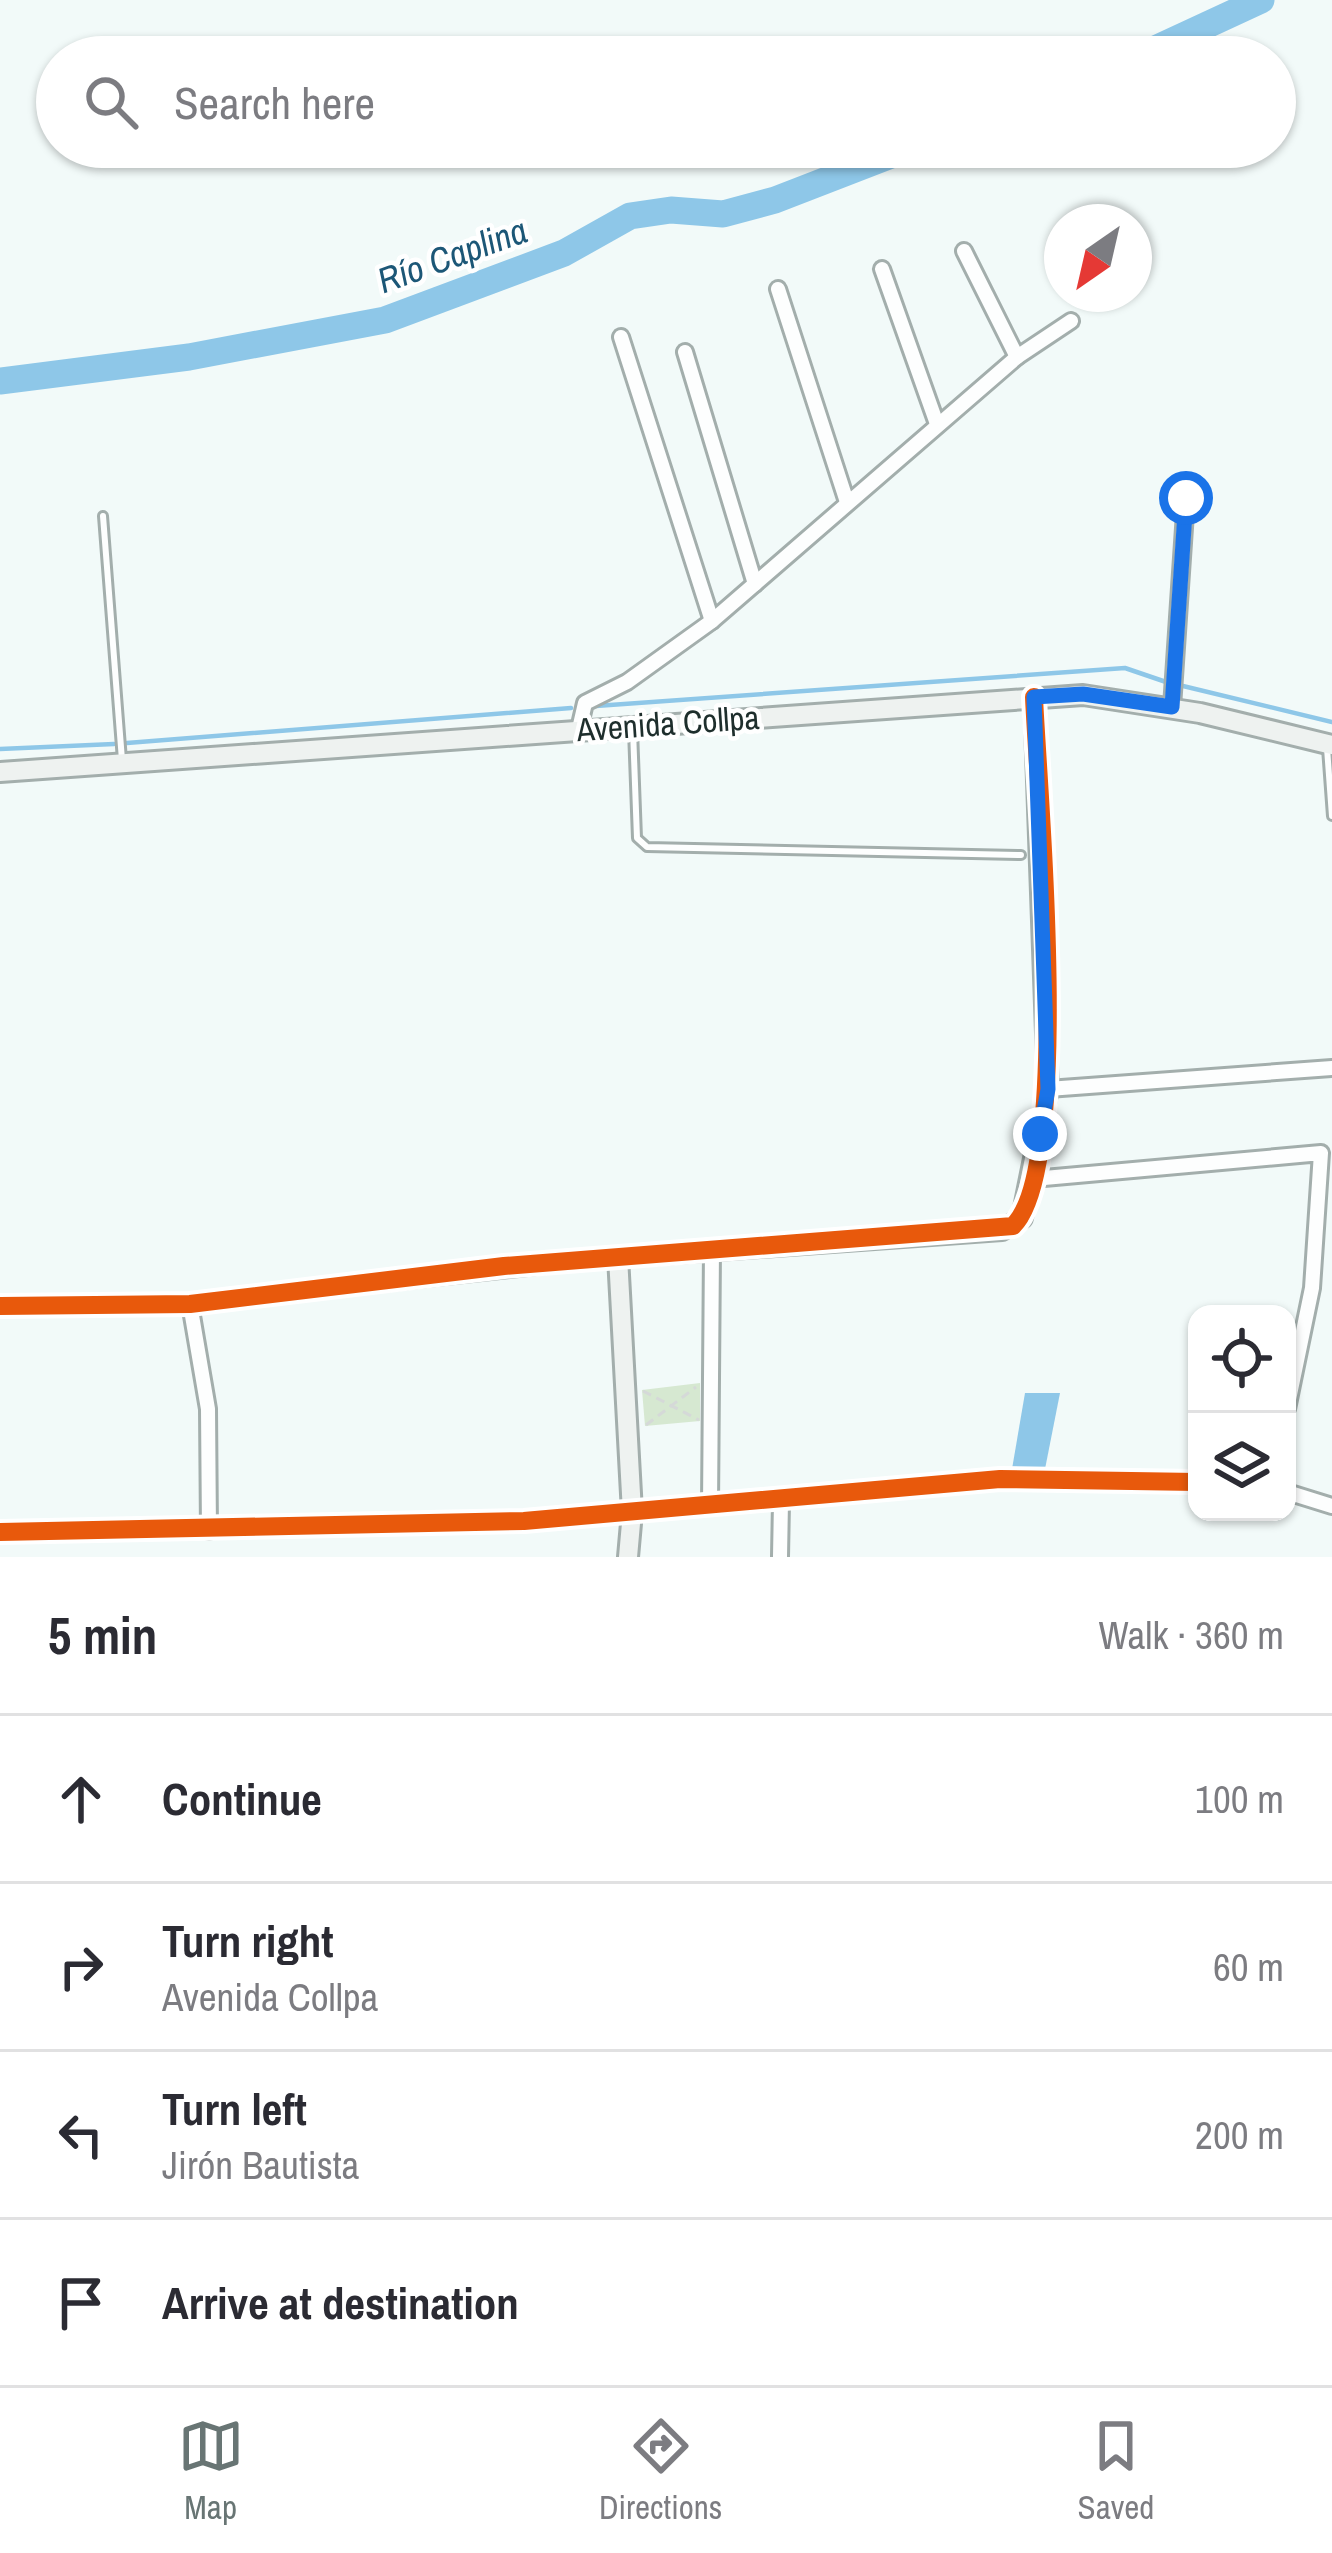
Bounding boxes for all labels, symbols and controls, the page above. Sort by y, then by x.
search box [36,36,1296,168]
icon: search [78,69,144,135]
text: Search here [174,72,375,133]
north arrow [1044,204,1152,312]
water label: Río Caplina [371,206,533,304]
route start [1159,471,1213,525]
street label: Avenida Collpa [574,695,761,751]
route end [1013,1107,1067,1161]
map controls [1188,1305,1296,1521]
button: locate [1188,1305,1296,1413]
button: layers [1188,1413,1296,1521]
text: 5 min [48,1601,157,1670]
text: Walk · 360 m [1099,1609,1284,1661]
icon: ahead [48,1766,114,1832]
text: Continue [162,1768,322,1829]
text: 100 m [1195,1773,1284,1825]
text: Turn right [162,1910,334,1971]
icon: right [48,1934,114,2000]
text: 60 m [1213,1941,1284,1993]
text: Avenida Collpa [162,1971,378,2023]
text: Turn left [162,2078,307,2139]
icon: left [48,2102,114,2168]
text: 200 m [1195,2109,1284,2161]
text: Jirón Bautista [162,2139,359,2191]
icon: arrive [48,2270,114,2336]
text: Arrive at destination [162,2272,519,2333]
tab: Map [178,2413,244,2529]
tab: Directions [599,2413,722,2529]
tab: Saved [1078,2413,1154,2529]

